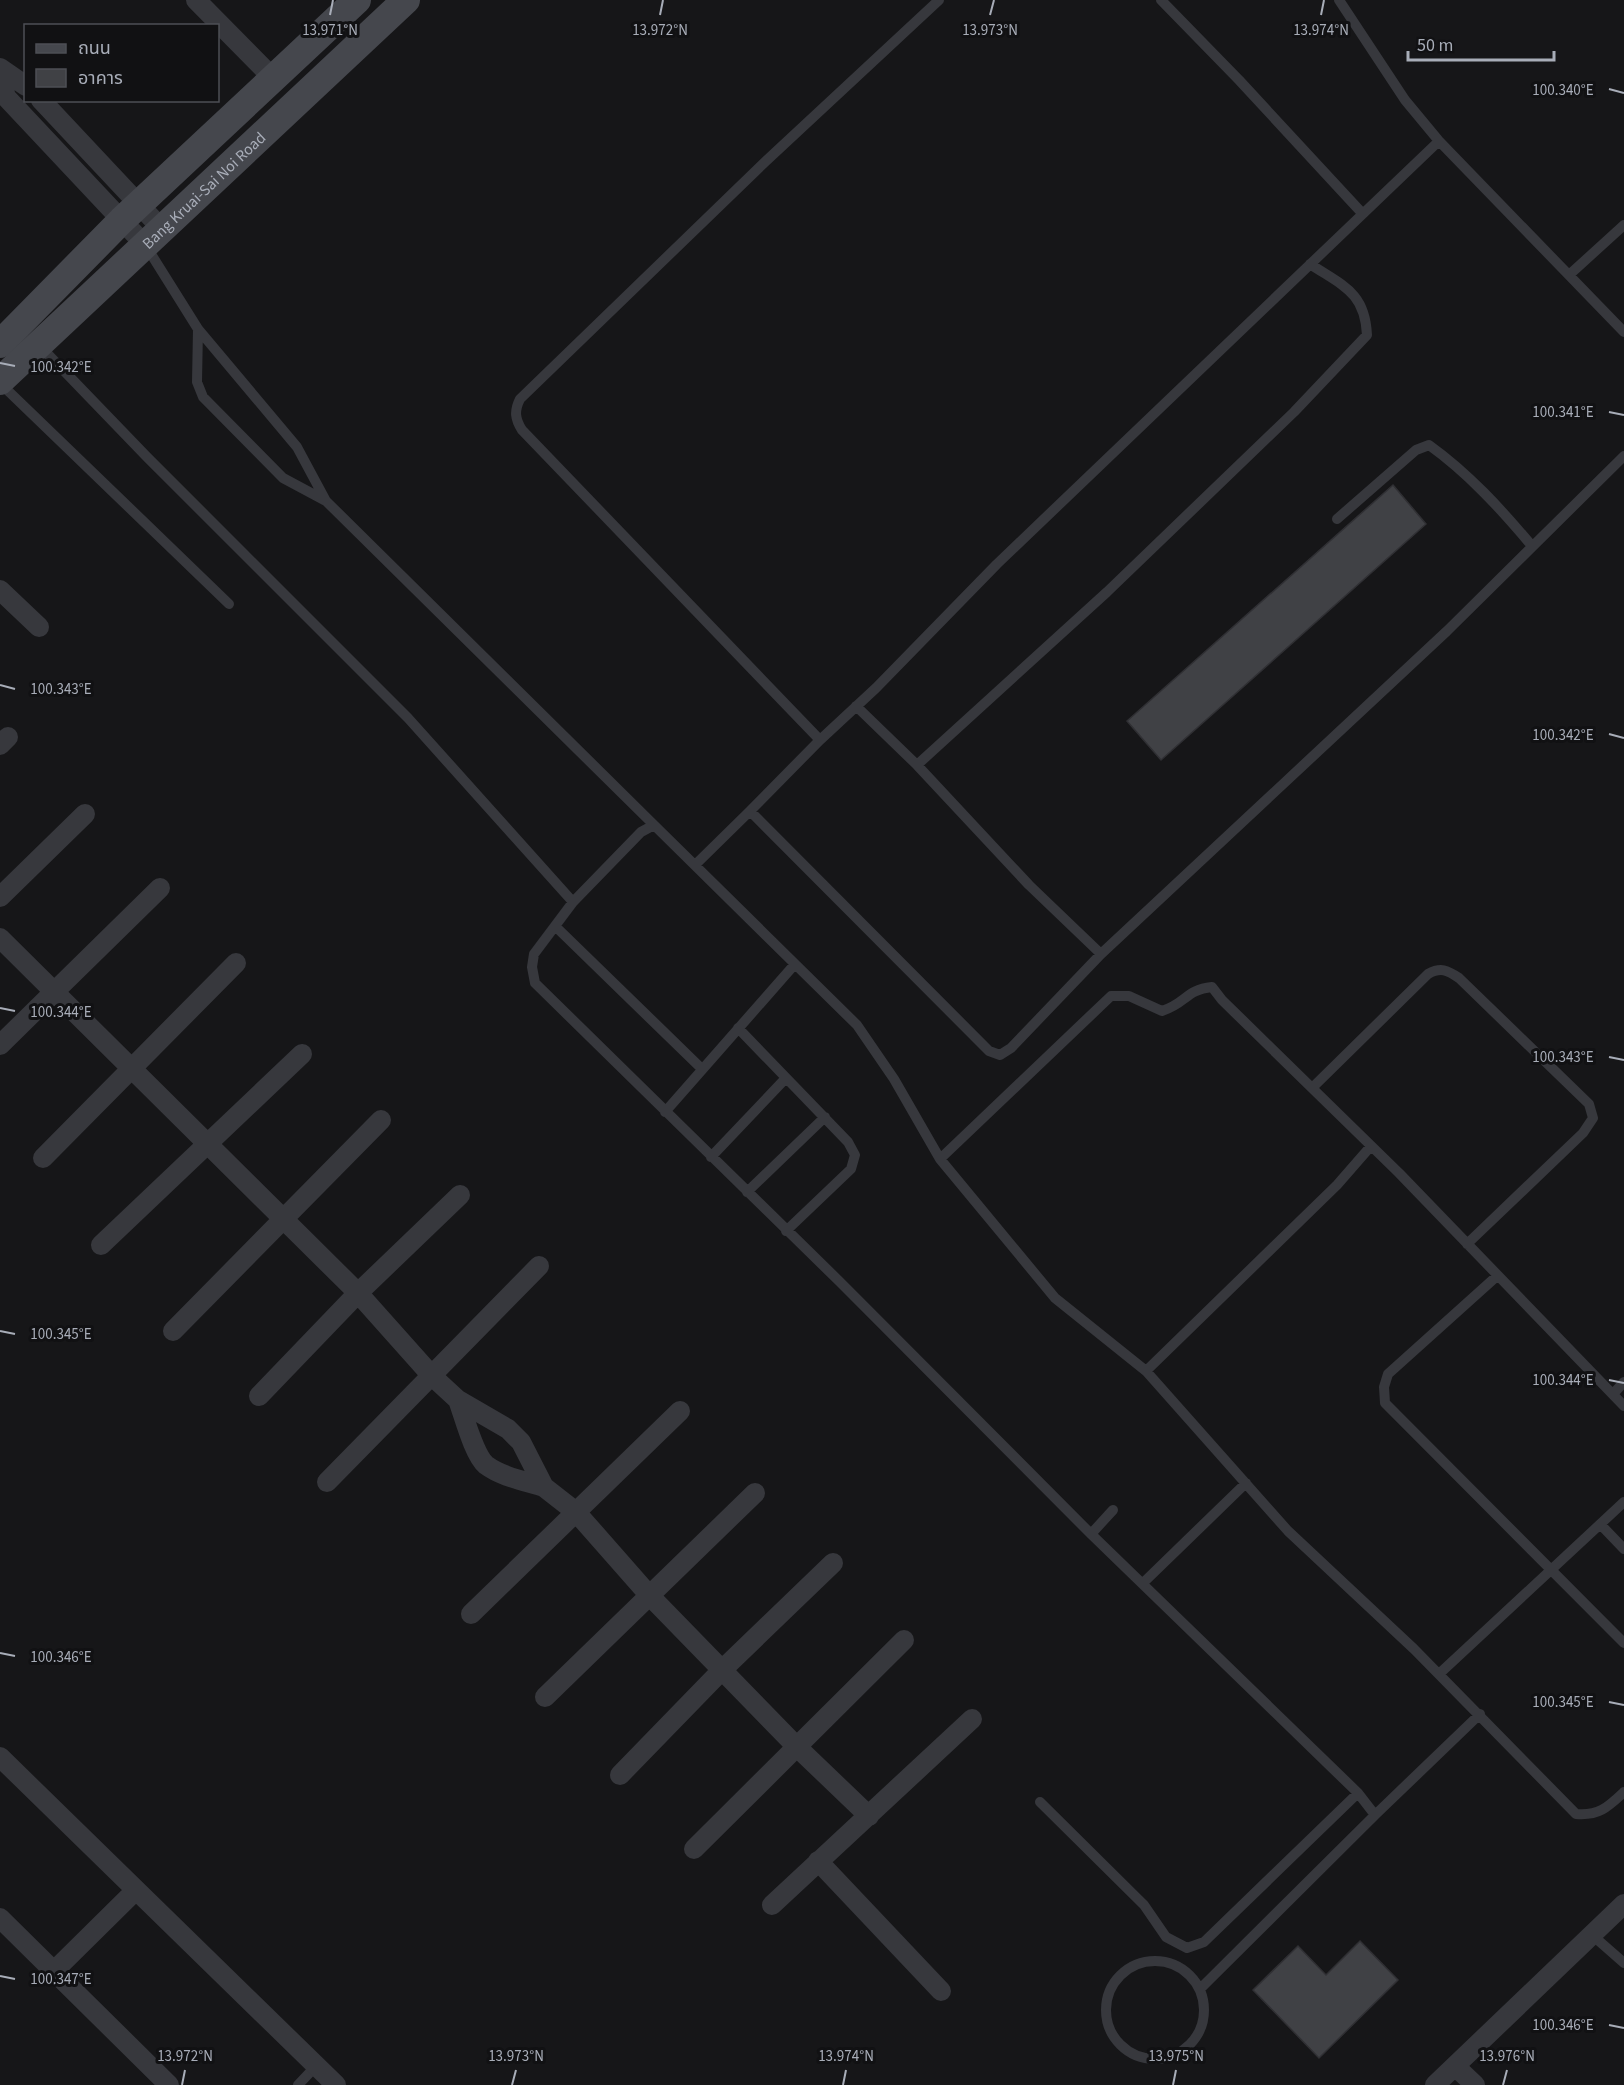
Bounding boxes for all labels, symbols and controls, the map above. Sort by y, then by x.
text: 13.971°N [302,20,358,41]
text: 13.972°N [632,20,688,41]
text: 13.973°N [962,20,1018,41]
text: 13.974°N [1293,20,1349,41]
legend [24,24,219,102]
scale bar [1408,24,1554,62]
text: 50 m [1417,33,1453,58]
text: ถนน [78,36,111,61]
text: อาคาร [78,66,123,91]
text: 100.340°E [1532,80,1594,101]
street label: Bang Kruai-Sai Noi Road [137,127,271,254]
text: 100.342°E [30,357,92,378]
text: 100.341°E [1532,402,1594,423]
text: 100.343°E [30,679,92,700]
text: 100.342°E [1532,725,1594,746]
text: 100.344°E [30,1002,92,1023]
text: 100.343°E [1532,1047,1594,1068]
text: 100.345°E [30,1324,92,1345]
text: 100.344°E [1532,1370,1594,1391]
text: 100.346°E [30,1647,92,1668]
text: 100.345°E [1532,1692,1594,1713]
text: 100.347°E [30,1969,92,1990]
text: 100.346°E [1532,2015,1594,2036]
text: 13.972°N [157,2046,213,2067]
text: 13.973°N [488,2046,544,2067]
text: 13.974°N [818,2046,874,2067]
text: 13.975°N [1148,2046,1204,2067]
text: 13.976°N [1479,2046,1535,2067]

